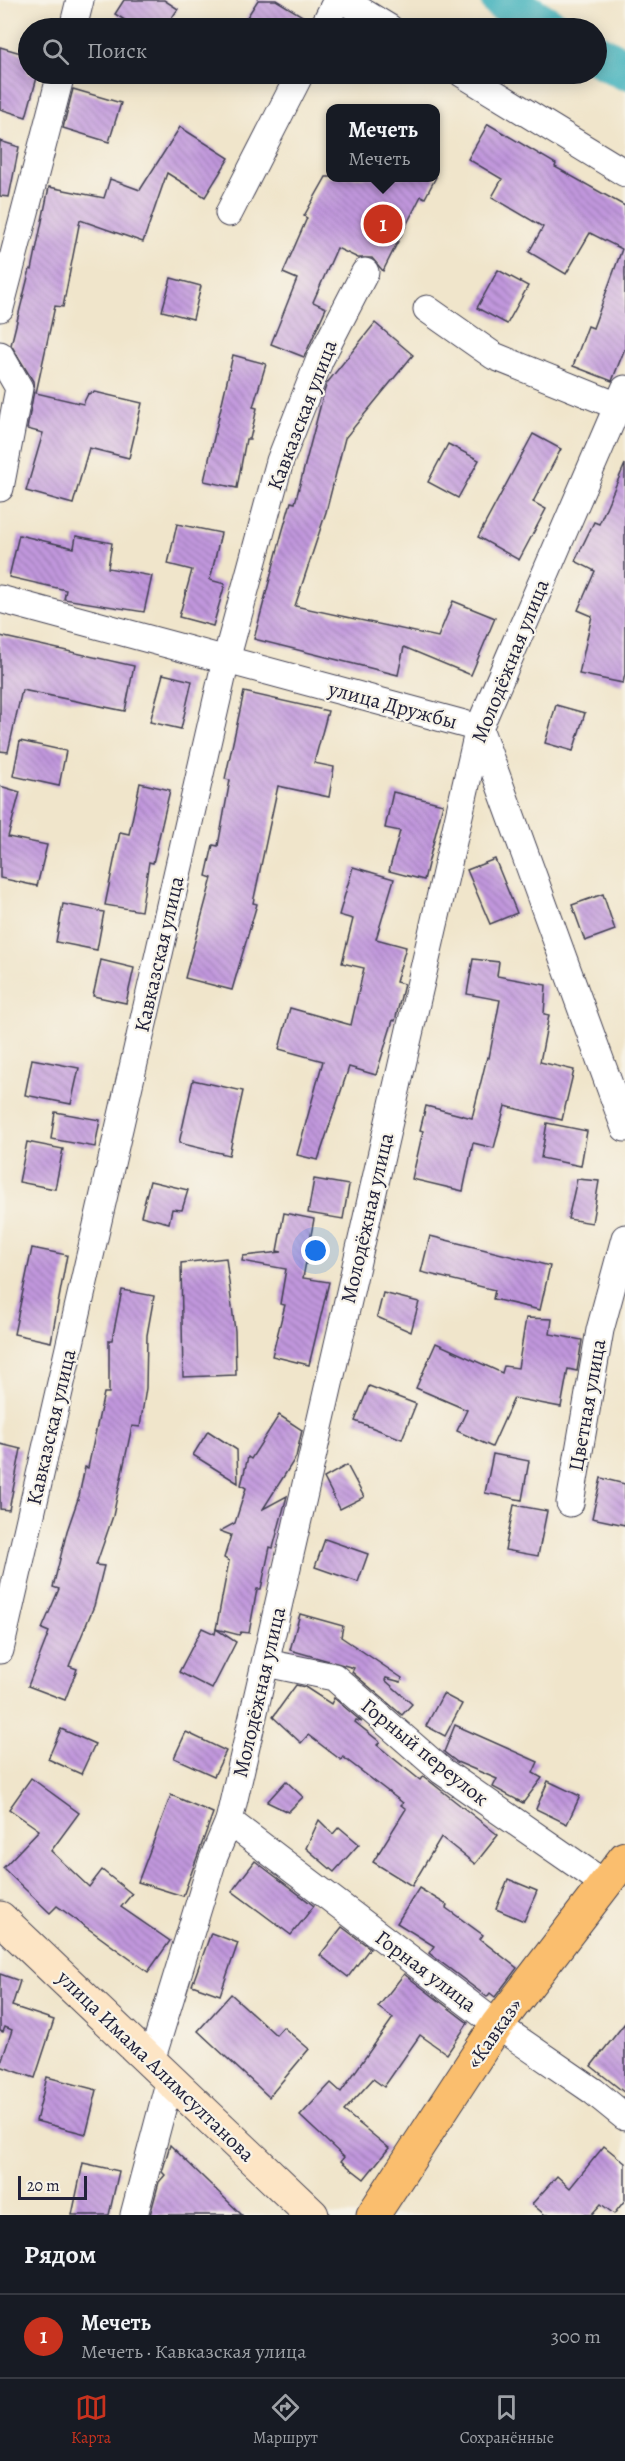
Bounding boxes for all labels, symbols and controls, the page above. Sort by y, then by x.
search box [18,18,607,84]
icon: search [39,35,72,68]
text: Поиск [87,36,147,66]
popup [326,104,440,182]
text: Мечеть [348,115,418,145]
text: Мечеть [348,145,410,172]
pin: 1 [364,202,403,246]
street label: Кавказская улица [260,335,344,494]
street label: Молодёжная улица [464,575,556,747]
street label: улица Дружбы [325,674,460,736]
street label: Кавказская улица [127,873,191,1035]
street label: Молодёжная улица [334,1130,400,1306]
your location [301,1236,330,1265]
street label: Цветная улица [562,1336,612,1473]
street label: Кавказская улица [19,1346,83,1508]
street label: Молодёжная улица [226,1604,292,1780]
street label: Горный переулок [355,1692,495,1812]
street label: Горная улица [370,1924,483,2019]
street label: улица Имама Алимсултанова [50,1963,261,2168]
street label: «Кавказ» [460,1992,528,2074]
scale bar [18,2173,87,2200]
text: 20 m [27,2175,60,2197]
text: Рядом [24,2237,96,2272]
text: Мечеть [81,2308,151,2338]
text: 1 [40,2323,47,2350]
text: 300 m [551,2323,601,2350]
text: Мечеть · Кавказская улица [81,2338,306,2365]
tab: Карта [71,2391,111,2449]
tab: Маршрут [253,2391,318,2449]
tab: Сохранённые [460,2391,554,2449]

